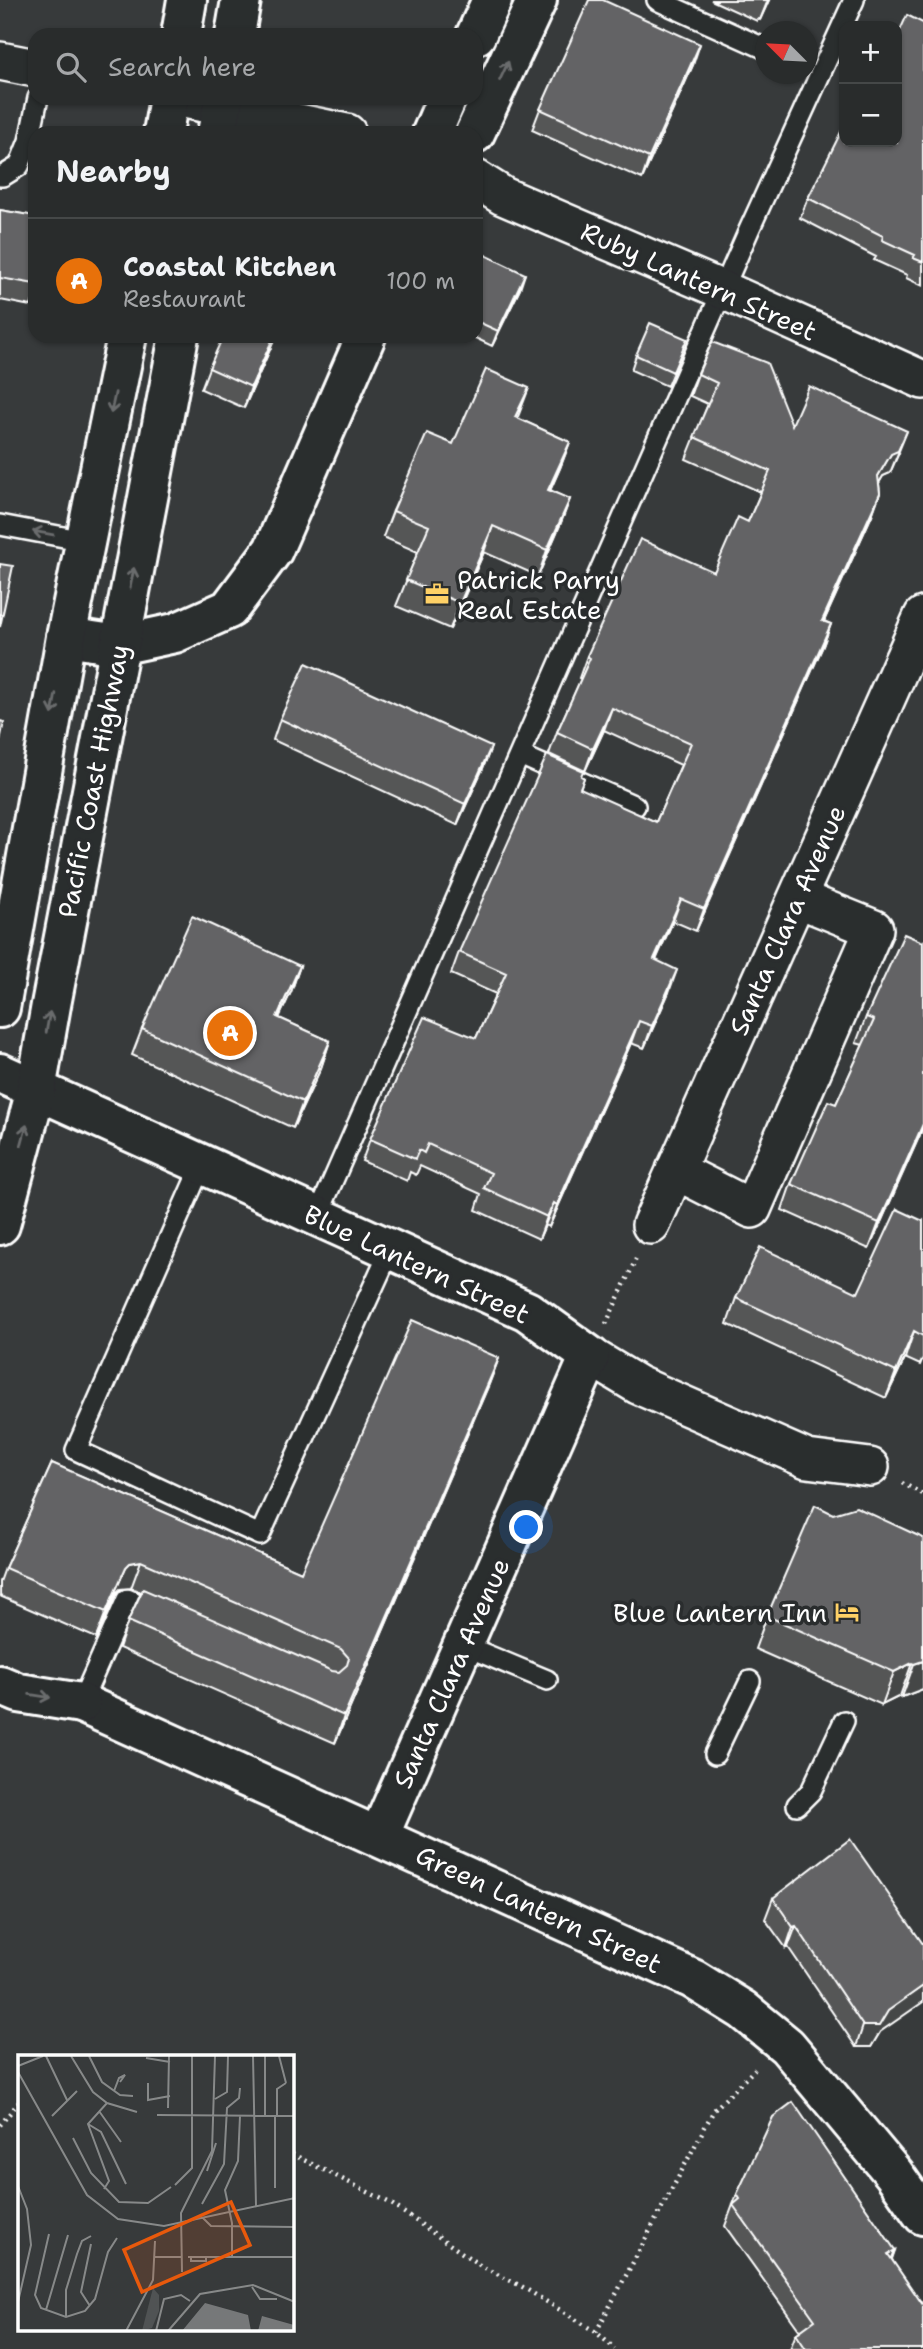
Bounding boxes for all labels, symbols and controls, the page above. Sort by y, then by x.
north arrow [755,21,818,84]
map controls [839,21,902,147]
button: + [839,21,902,84]
search box [28,28,483,105]
icon: search [52,48,90,86]
text: Search here [108,49,257,84]
one-way arrow [498,61,511,82]
button: − [839,84,902,147]
text: Nearby [56,151,171,192]
street label: Ruby Lantern Street [576,213,822,349]
text: Coastal Kitchen [123,249,336,284]
text: A [70,266,88,296]
text: 100 m [386,266,455,296]
text: Restaurant [123,284,246,314]
one-way arrow [106,391,120,414]
one-way arrow [32,525,55,539]
place label: Patrick Parry Real Estate [457,562,620,627]
one-way arrow [126,567,140,590]
office icon: Patrick Parry Real Estate [423,580,451,608]
street label: Pacific Coast Highway [49,641,137,921]
one-way arrow [47,692,60,715]
street label: Santa Clara Avenue [721,799,853,1041]
pin: A [207,1007,253,1059]
one-way arrow [42,1011,55,1034]
one-way arrow [18,1124,31,1147]
street label: Blue Lantern Street [299,1196,535,1332]
your location [509,1510,543,1544]
street label: Santa Clara Avenue [385,1552,517,1794]
place label: Blue Lantern Inn [613,1595,827,1630]
hotel icon: Blue Lantern Inn [833,1598,861,1626]
one-way arrow [28,1690,51,1703]
street label: Green Lantern Street [410,1837,668,1981]
inset map [18,2055,294,2332]

